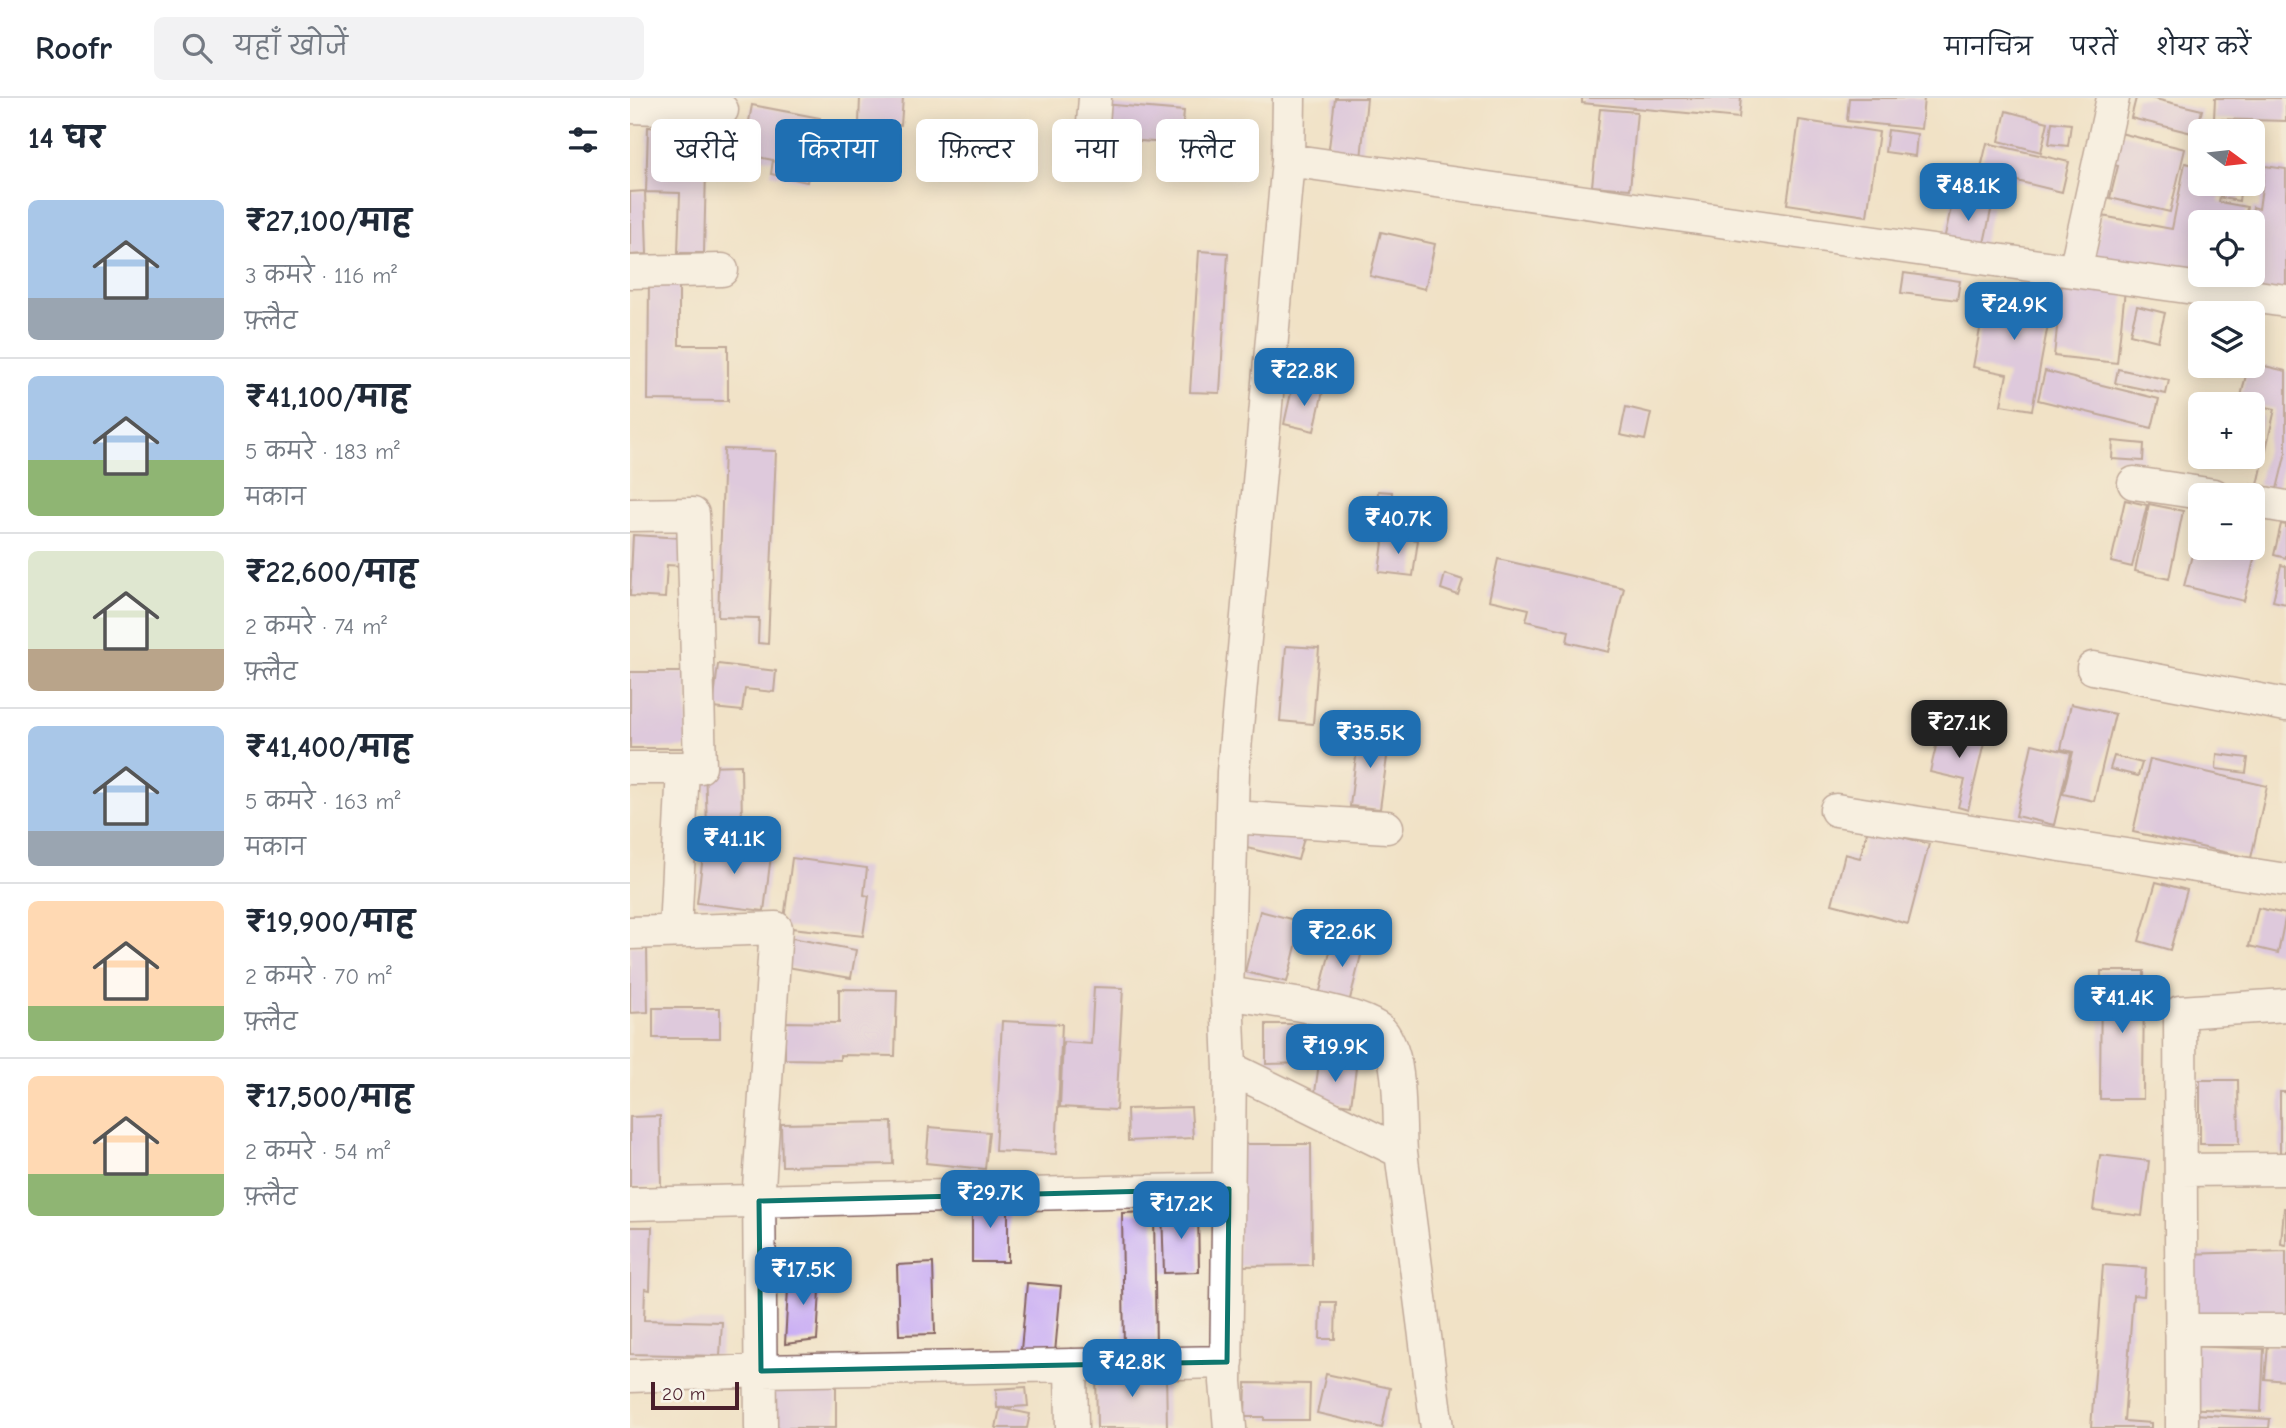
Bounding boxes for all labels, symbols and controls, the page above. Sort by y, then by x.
search box [154,17,644,80]
text: Roofr [35,29,112,67]
icon: search [178,29,216,67]
text: यहाँ खोजें [234,32,348,62]
text: मानचित्र [1945,33,2033,61]
text: परतें [2071,33,2118,61]
text: शेयर करें [2156,33,2251,61]
chip: खरीदें [651,119,761,182]
chip: किराया [775,119,902,182]
chip: फ़िल्टर [916,119,1038,182]
chip: नया [1052,119,1142,182]
chip: फ़्लैट [1156,119,1259,182]
north arrow [2188,119,2264,196]
map controls [2188,119,2265,560]
text: 14 घर [28,121,104,156]
icon: filters [564,121,602,159]
pin: ₹48.1K [1911,164,2025,223]
text: ₹48.1K [1936,172,2000,199]
text: ₹27,100/माह [245,204,411,239]
button: locate [2188,210,2265,287]
icon: home [84,228,168,312]
text: 3 कमरे · 116 m² [245,262,397,289]
pin: ₹24.9K [1957,282,2071,342]
text: ₹24.9K [1981,291,2047,318]
button: layers [2188,301,2265,378]
text: फ़्लैट [245,308,297,335]
pin: ₹22.8K [1247,348,1361,408]
text: ₹22.8K [1270,357,1338,384]
text: ₹41,100/माह [245,380,409,415]
button: + [2188,392,2265,469]
icon: home [84,404,168,488]
text: 5 कमरे · 183 m² [245,438,400,465]
button: − [2188,483,2265,560]
text: मकान [245,484,306,511]
pin: ₹40.7K [1341,496,1455,556]
text: ₹40.7K [1364,505,1432,532]
text: ₹22,600/माह [245,555,417,590]
icon: home [84,579,168,663]
text: 2 कमरे · 74 m² [245,613,387,640]
text: फ़्लैट [245,659,297,686]
pin: ₹27.1K [1902,700,2016,760]
text: ₹27.1K [1927,709,1991,736]
pin: ₹35.5K [1313,710,1427,770]
text: ₹35.5K [1336,719,1404,746]
text: ₹41,400/माह [245,730,411,765]
icon: home [84,754,168,838]
text: 5 कमरे · 163 m² [245,788,400,815]
pin: ₹41.1K [677,816,791,876]
text: ₹41.1K [703,825,765,852]
text: मकान [245,834,306,861]
text: ₹19,900/माह [245,905,415,940]
pin: ₹22.6K [1285,910,1399,969]
text: ₹22.6K [1308,918,1376,945]
icon: home [84,929,168,1013]
text: 2 कमरे · 70 m² [245,963,392,990]
pin: ₹41.4K [2065,976,2179,1035]
text: ₹41.4K [2090,984,2154,1011]
text: फ़्लैट [245,1009,297,1036]
pin: ₹19.9K [1278,1024,1392,1084]
text: ₹19.9K [1302,1033,1368,1060]
text: ₹17,500/माह [245,1080,413,1115]
icon: home [84,1104,168,1188]
text: 2 कमरे · 54 m² [245,1138,390,1165]
pin: ₹29.7K [933,1170,1047,1230]
text: ₹29.7K [957,1179,1023,1206]
pin: ₹17.2K [1124,1182,1238,1241]
text: फ़्लैट [245,1184,297,1211]
text: ₹17.2K [1149,1190,1213,1217]
pin: ₹17.5K [746,1248,860,1307]
text: ₹17.5K [771,1256,835,1283]
pin: ₹42.8K [1075,1340,1189,1399]
text: ₹42.8K [1099,1348,1165,1375]
scale bar [651,1379,738,1411]
text: 20 m [662,1383,706,1405]

